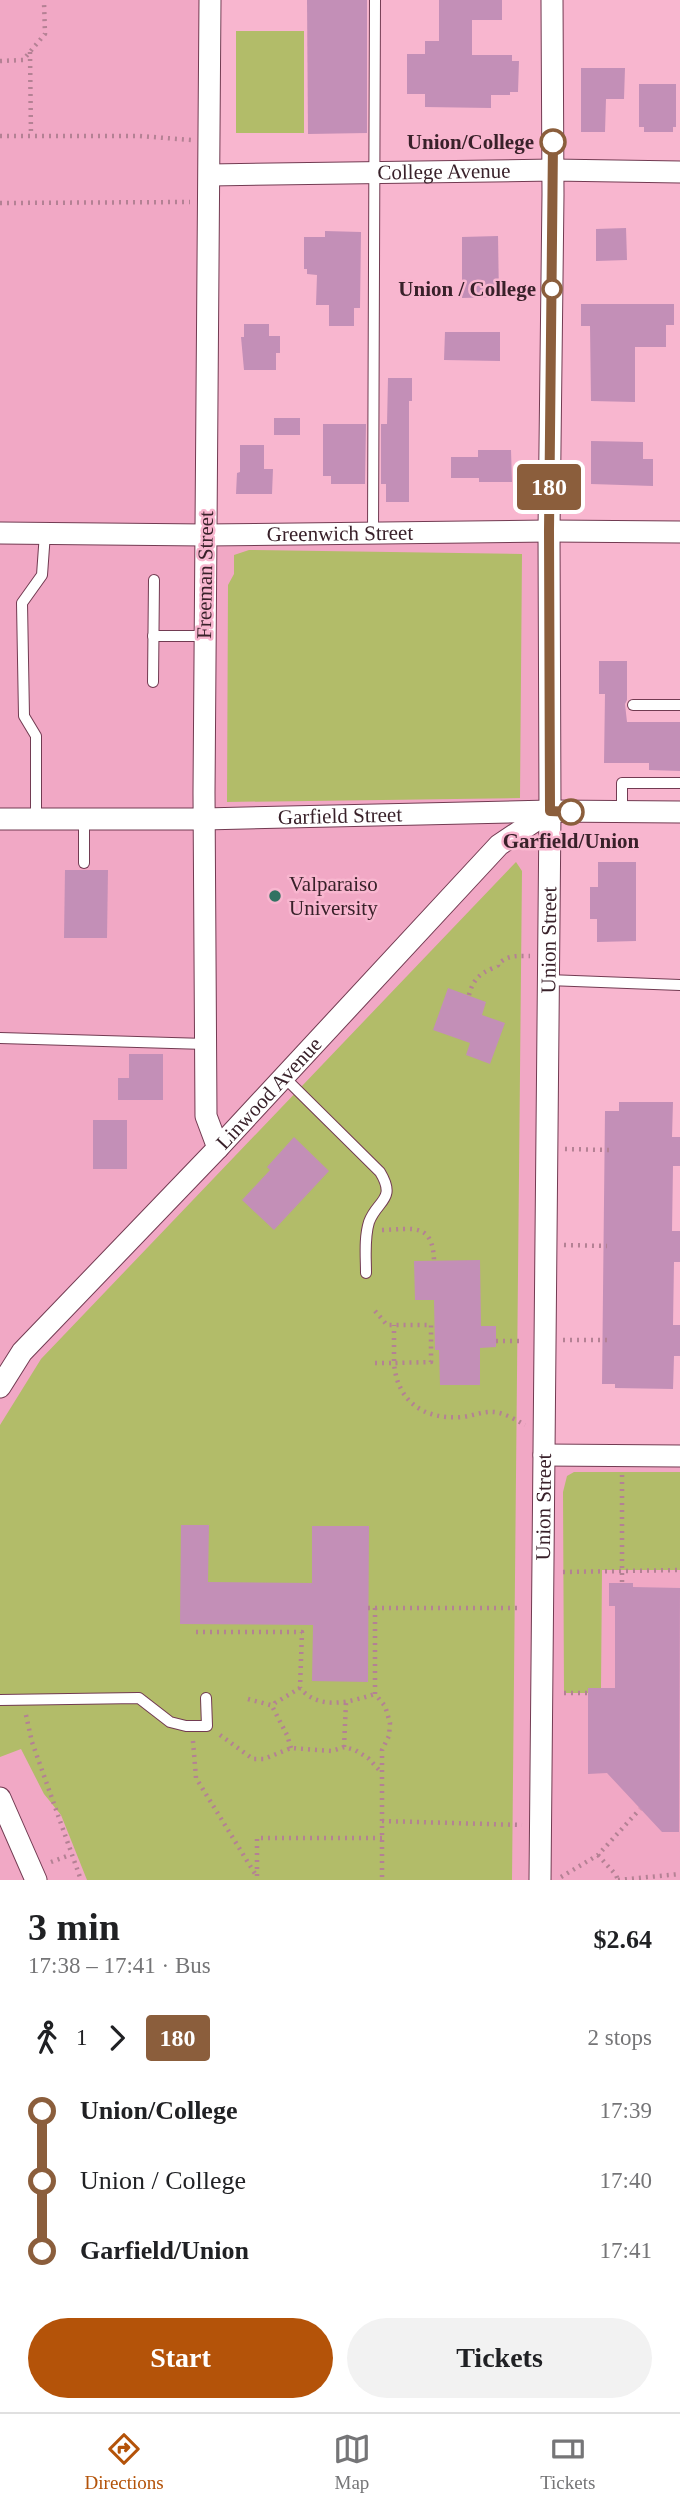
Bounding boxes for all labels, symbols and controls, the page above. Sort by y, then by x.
marker: Union/College [540,129,566,155]
place label: Union/College [407,130,534,154]
street label: College Avenue [377,159,511,185]
place label: Union / College [398,277,536,301]
marker: Union / College [542,279,562,299]
line badge: 180 [509,464,589,510]
text: 180 [531,474,567,500]
street label: Freeman Street [192,511,218,639]
street label: Greenwich Street [267,521,413,546]
marker: Garfield/Union [558,799,584,825]
street label: Garfield Street [278,802,403,829]
place label: Garfield/Union [503,829,640,853]
place label: Valparaiso University [289,872,378,920]
street label: Union Street [536,886,561,994]
marker: Valparaiso University [267,888,283,904]
street label: Linwood Avenue [211,1032,326,1154]
street label: Union Street [531,1453,556,1561]
text: 3 min [28,1906,120,1948]
text: $2.64 [594,1925,652,1954]
text: 17:38 – 17:41 · Bus [28,1953,211,1978]
icon: walk [28,2019,66,2057]
icon: forward [98,2019,136,2057]
text: 1 [76,2025,88,2050]
text: 180 [160,2025,196,2051]
text: 2 stops [587,2025,652,2050]
text: Union/College [80,2096,237,2125]
text: 17:39 [600,2098,652,2123]
text: Union / College [80,2166,246,2195]
text: 17:40 [600,2168,652,2193]
text: Garfield/Union [80,2236,249,2265]
text: 17:41 [600,2238,652,2263]
button: Start [28,2318,333,2398]
button: Tickets [347,2318,652,2398]
tab: Directions [85,2430,164,2494]
tab: Map [333,2430,371,2494]
tab: Tickets [540,2430,595,2494]

